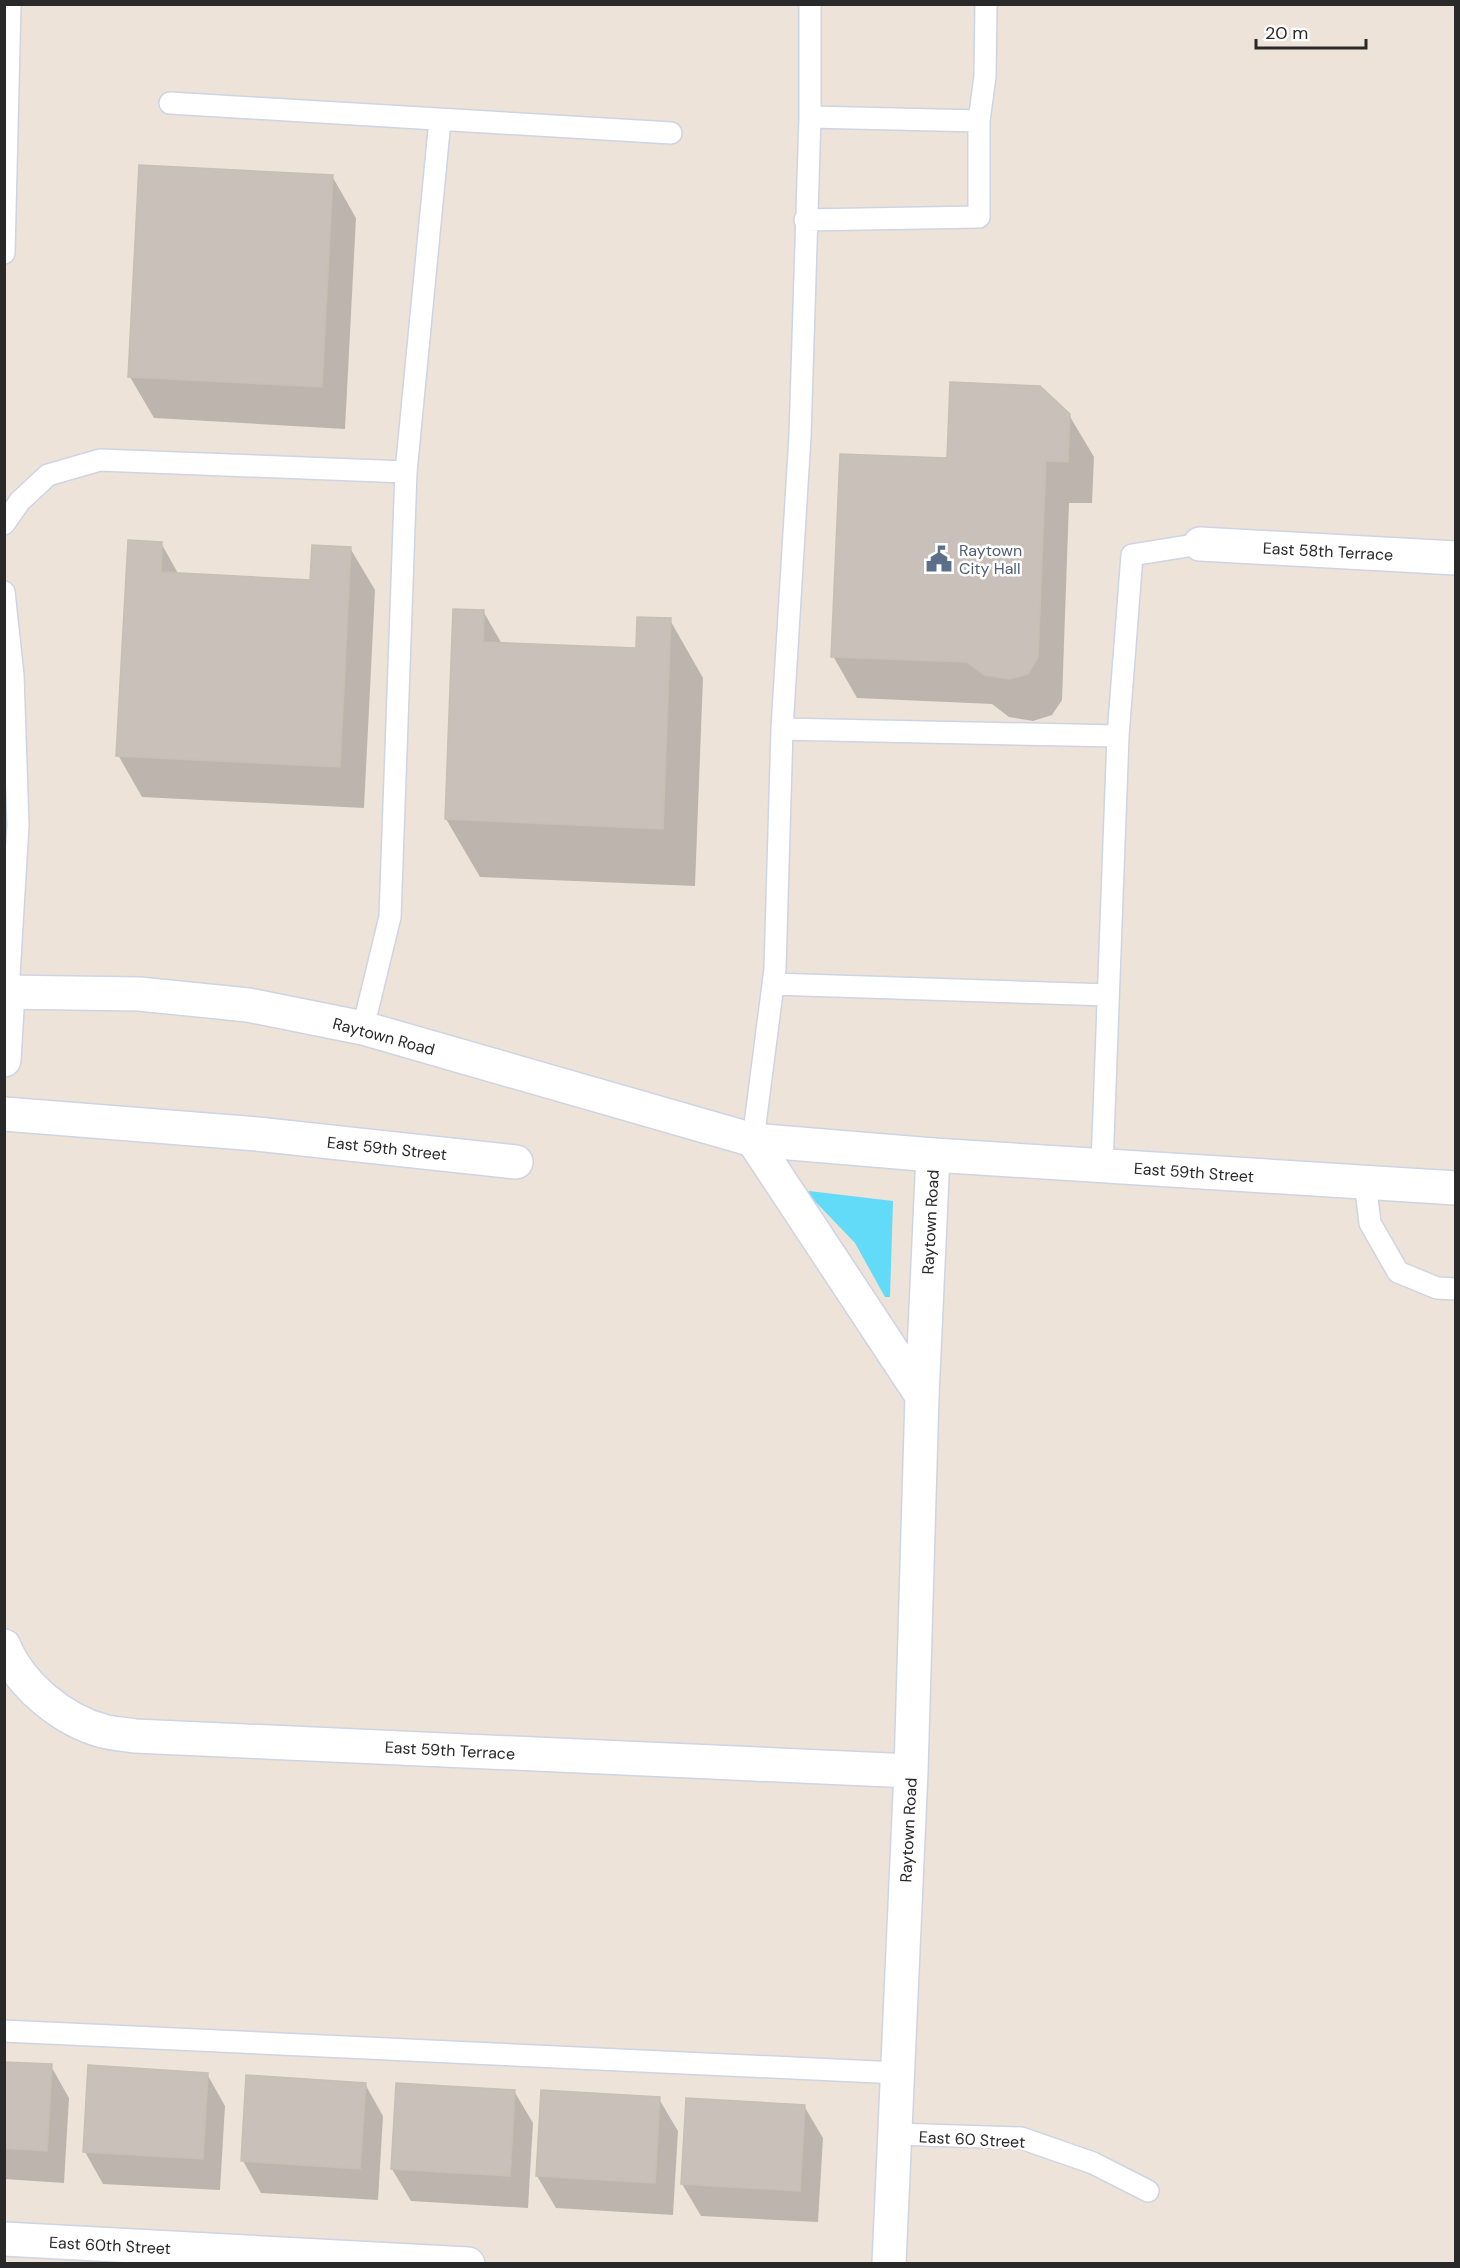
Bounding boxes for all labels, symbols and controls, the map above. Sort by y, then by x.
scale bar [1256,12,1366,50]
text: 20 m [1265,21,1308,45]
street label: East 58th Terrace [1262,538,1394,565]
place label: Raytown City Hall [959,540,1022,579]
public building icon: Raytown City Hall [924,544,954,574]
street label: Raytown Road [331,1013,437,1060]
street label: East 59th Street [326,1132,448,1165]
street label: East 59th Street [1133,1158,1255,1187]
street label: Raytown Road [917,1169,944,1275]
street label: East 59th Terrace [384,1737,516,1764]
street label: Raytown Road [895,1777,922,1883]
street label: East 60 Street [918,2126,1026,2153]
street label: East 60th Street [48,2232,171,2259]

